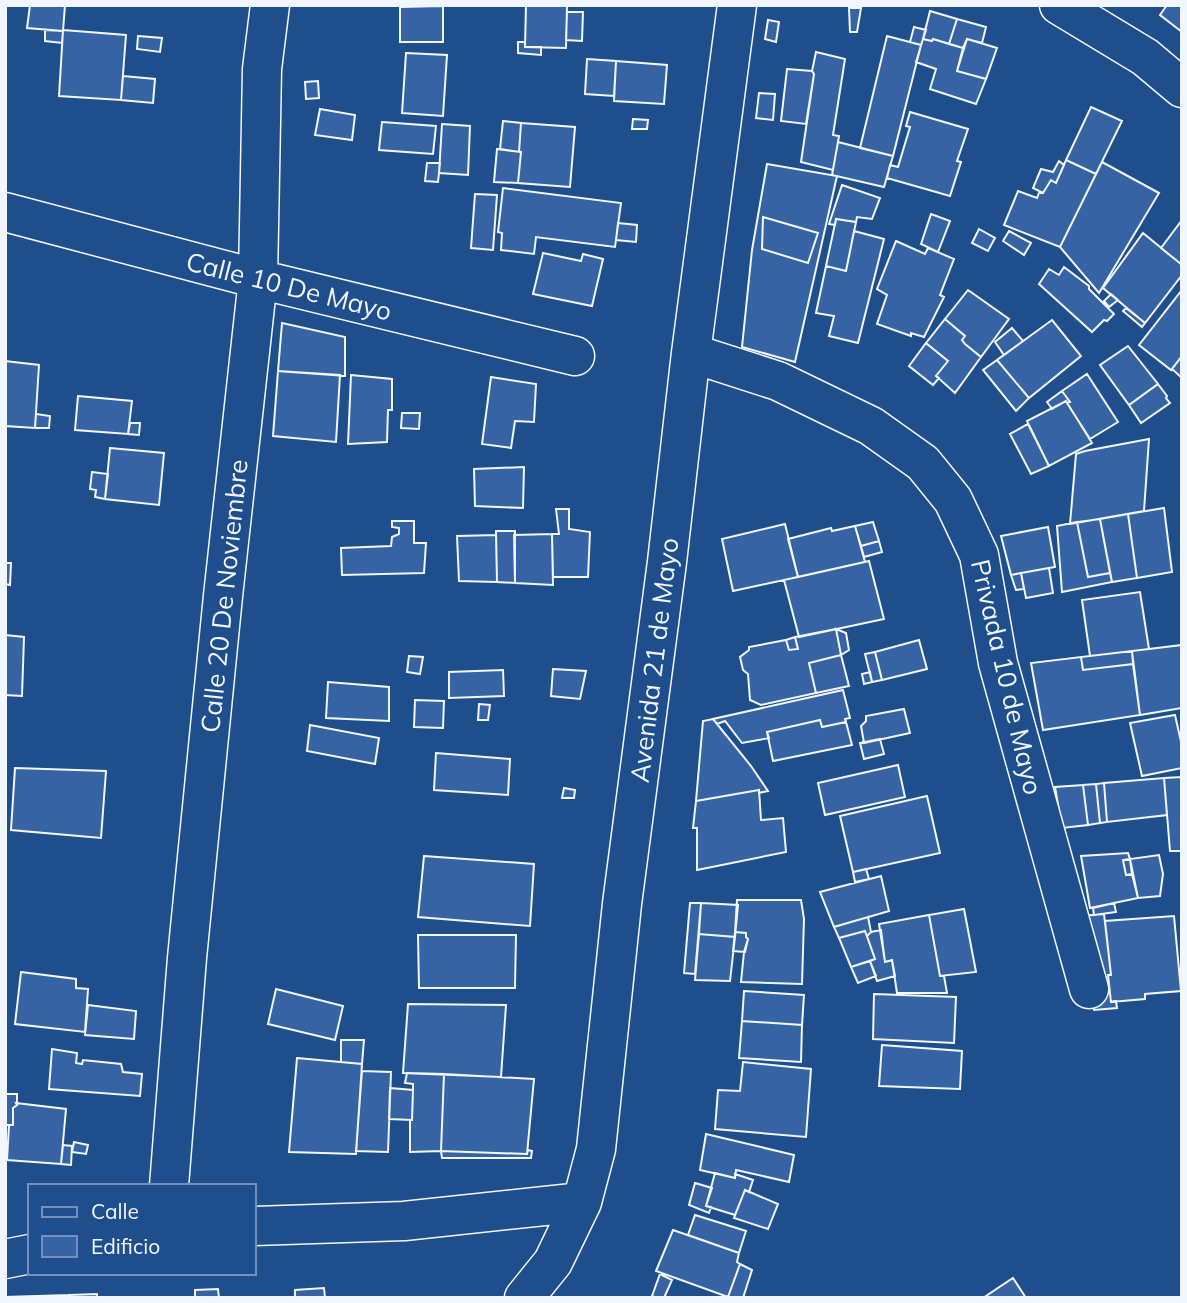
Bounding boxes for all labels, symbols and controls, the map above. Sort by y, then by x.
street label: Calle 10 De Mayo [183,244,395,328]
street label: Calle 20 De Noviembre [193,458,255,734]
street label: Avenida 21 de Mayo [623,536,685,784]
street label: Privada 10 de Mayo [964,556,1050,798]
legend [28,1184,256,1275]
text: Calle [91,1198,139,1224]
text: Edificio [91,1233,160,1259]

